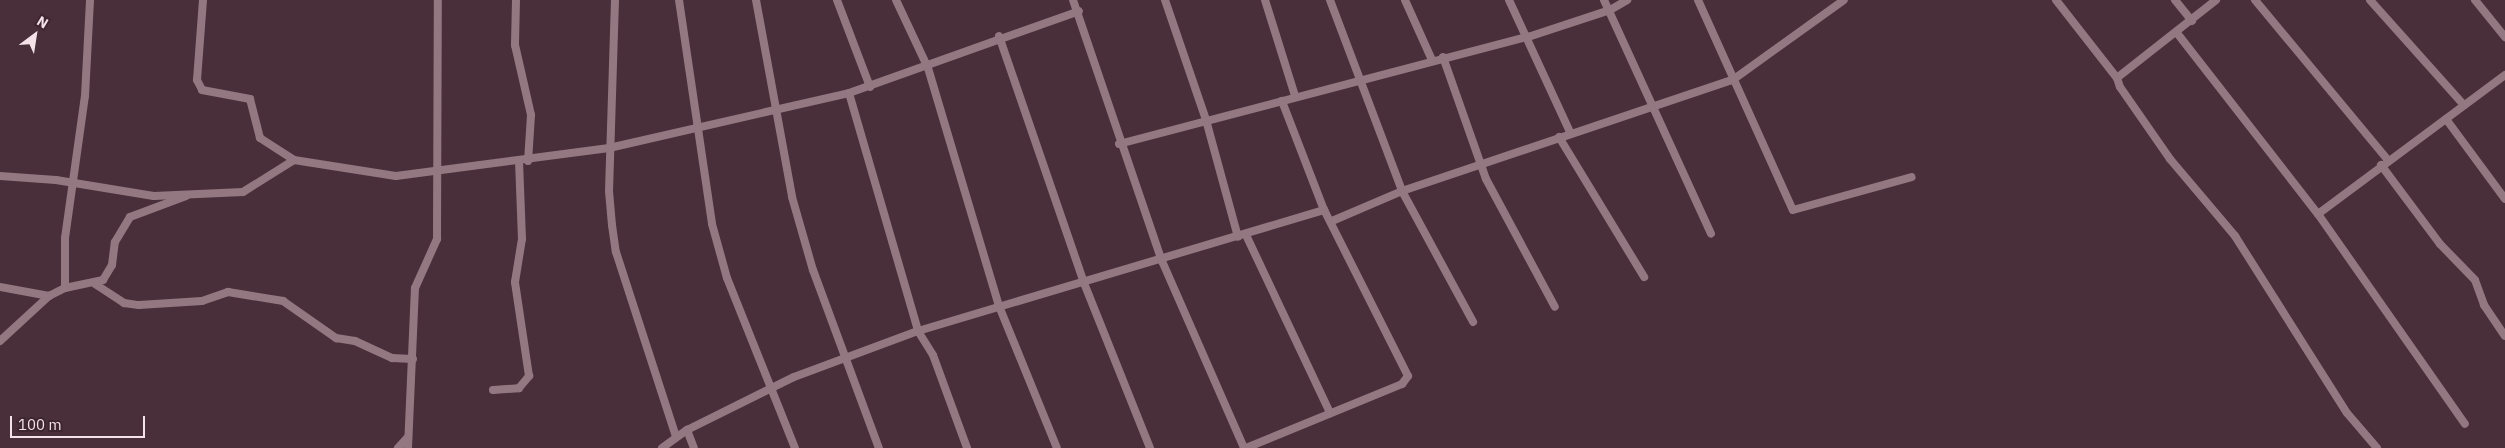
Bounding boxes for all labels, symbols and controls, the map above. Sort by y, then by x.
north arrow [10,10,60,60]
text: N [34,12,52,32]
scale bar [12,406,148,438]
text: 100 m [18,415,62,434]

